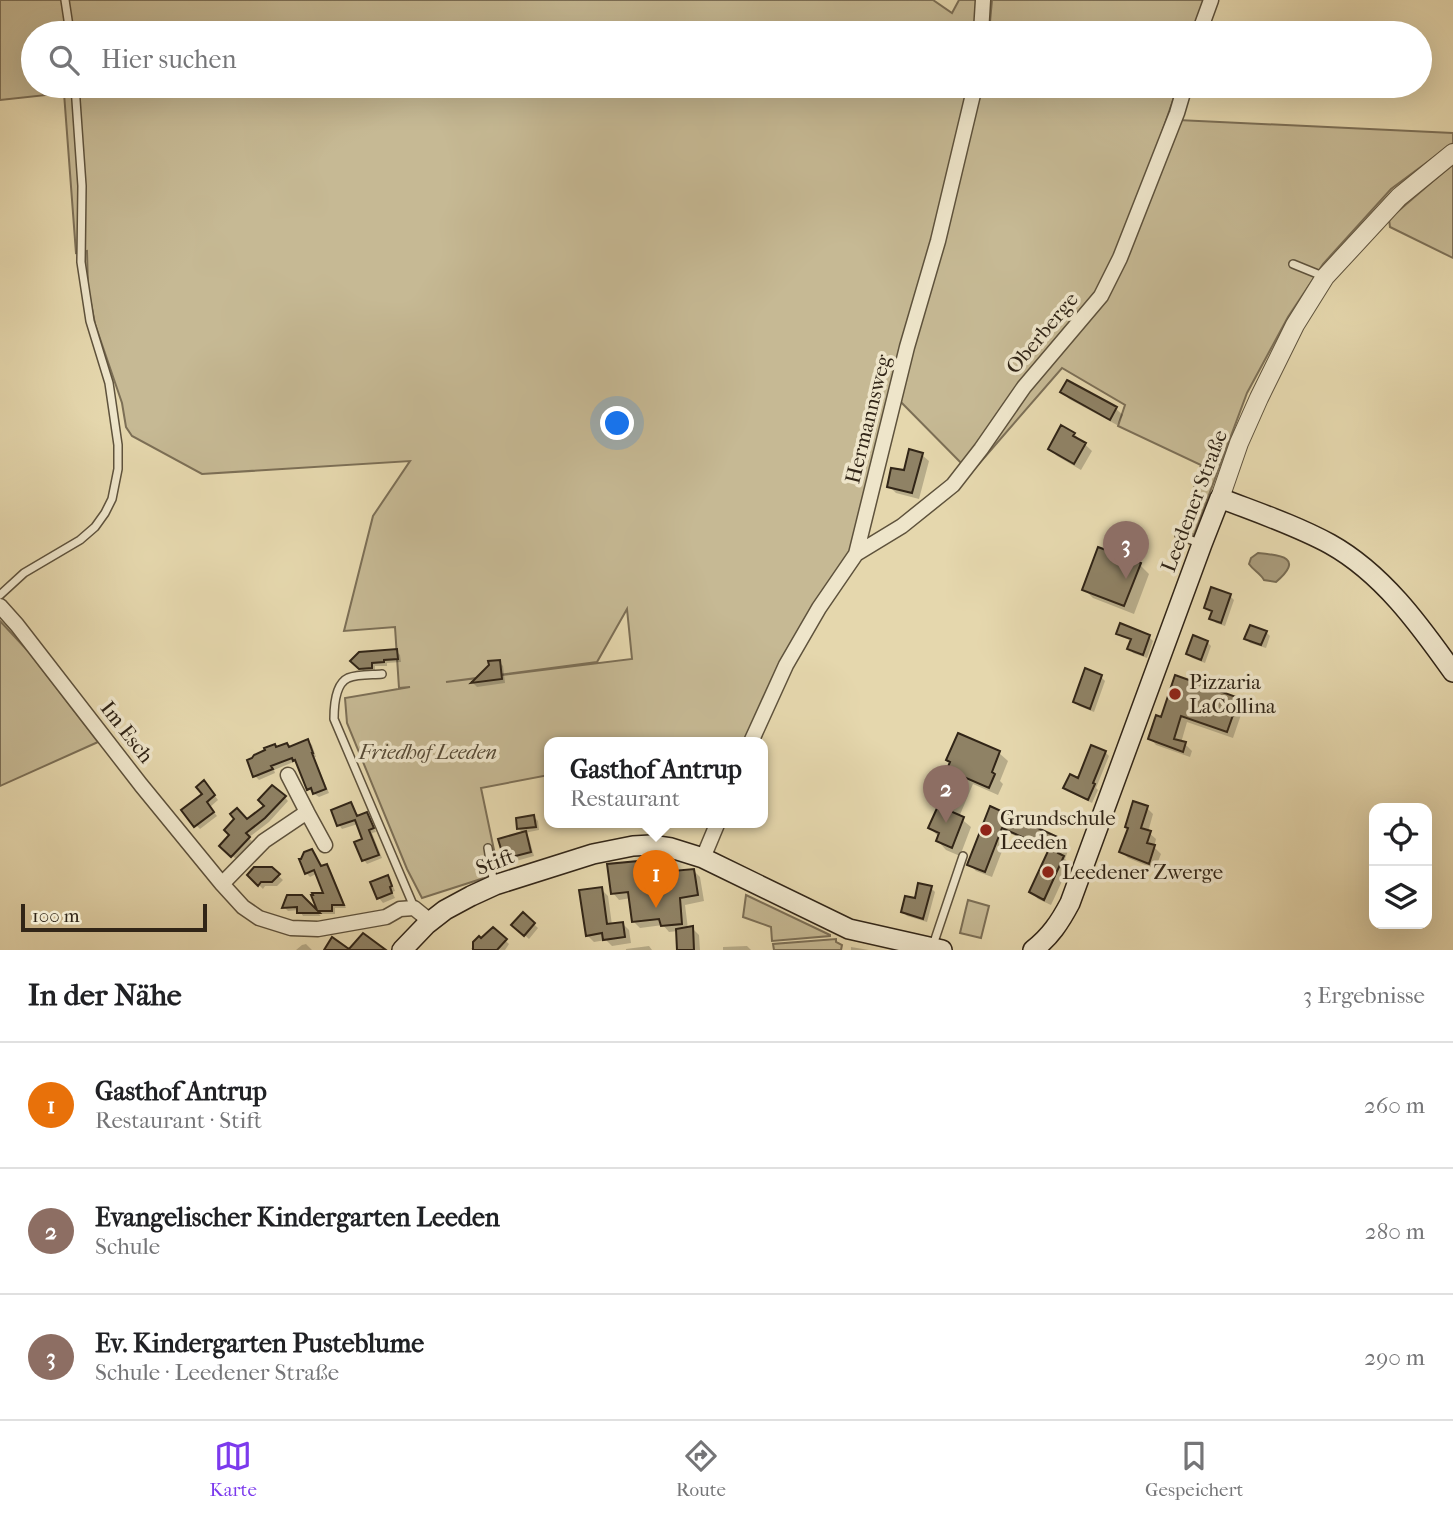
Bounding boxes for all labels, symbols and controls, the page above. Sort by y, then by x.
search box [21,21,1432,98]
icon: search [45,41,83,79]
text: Hier suchen [101,44,237,75]
street label: Oberberge [1001,287,1083,379]
street label: Hermannsweg [840,351,896,486]
your location [600,406,634,440]
street label: Leedener Straße [1156,427,1232,575]
pin: 3 [1103,521,1149,579]
place label: Pizzaria LaCollina [1189,670,1276,718]
marker: Pizzaria LaCollina [1167,686,1183,702]
street label: Im Esch [95,696,159,768]
popup [544,737,768,828]
park label: Friedhof Leeden [358,740,497,764]
text: Gasthof Antrup [570,754,742,785]
pin: 2 [923,765,969,823]
text: Restaurant [570,785,680,812]
map controls [1369,803,1432,929]
button: locate [1369,803,1432,866]
place label: Grundschule Leeden [1000,806,1116,854]
marker: Grundschule Leeden [978,822,994,838]
street label: Stift [473,844,518,880]
pin: 1 [633,850,679,908]
place label: Leedener Zwerge [1062,860,1223,884]
marker: Leedener Zwerge [1040,864,1056,880]
button: layers [1369,866,1432,929]
scale bar [21,901,206,933]
text: 100 m [32,905,80,927]
text: In der Nähe [28,978,182,1013]
text: 3 Ergebnisse [1303,982,1425,1009]
text: Gasthof Antrup [95,1076,267,1107]
text: 1 [47,1092,55,1119]
text: 260 m [1364,1092,1425,1119]
text: Restaurant · Stift [95,1107,262,1134]
text: Evangelischer Kindergarten Leeden [95,1202,500,1233]
text: 2 [45,1218,57,1245]
text: 280 m [1365,1218,1425,1245]
text: Schule [95,1233,160,1260]
text: Ev. Kindergarten Pusteblume [95,1328,424,1359]
text: 3 [46,1344,56,1371]
text: 290 m [1364,1344,1425,1371]
text: Schule · Leedener Straße [95,1359,339,1386]
tab: Karte [210,1437,257,1501]
tab: Route [676,1437,726,1501]
tab: Gespeichert [1145,1437,1243,1501]

